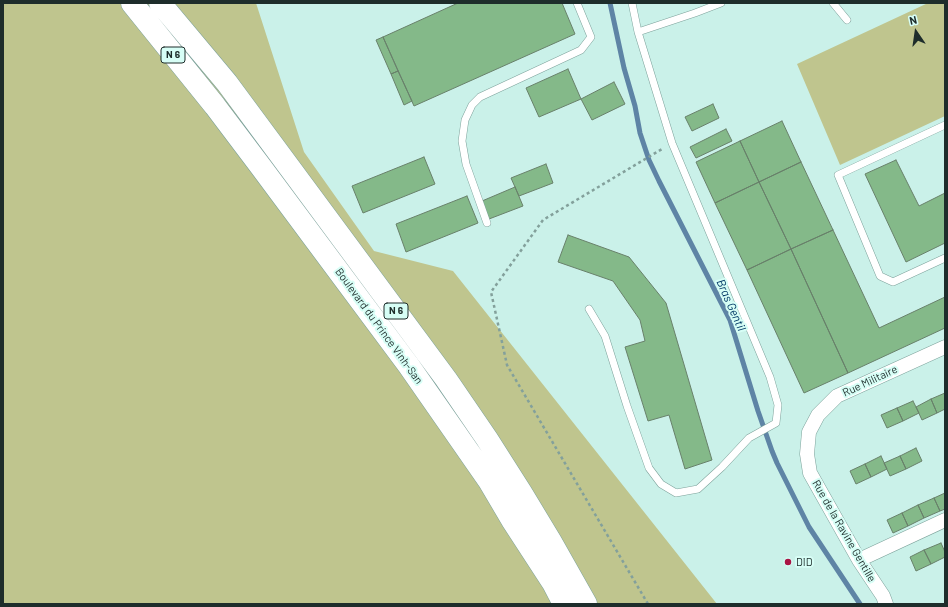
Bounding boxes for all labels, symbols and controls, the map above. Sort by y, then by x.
north arrow [896,12,936,52]
text: N [908,13,918,27]
road number: N 6 [161,47,185,63]
street label: Boulevard du Prince Vinh-San [332,265,426,387]
water label: Bras Gentil [713,277,749,333]
road number: N 6 [384,303,408,319]
street label: Rue Militaire [841,363,899,399]
street label: Rue de la Ravine Gentille [809,478,879,584]
place label: DID [796,555,812,569]
marker: DID [783,557,793,567]

